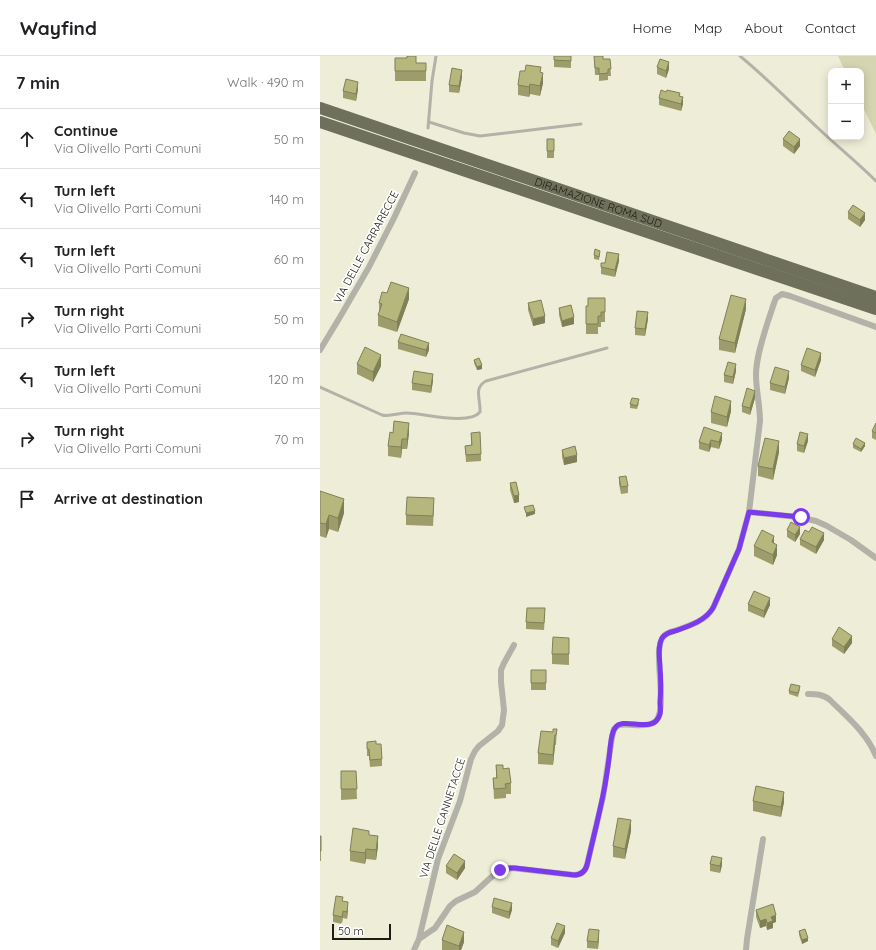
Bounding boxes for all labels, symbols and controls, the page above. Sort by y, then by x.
text: Wayfind [20,16,97,40]
text: Home [633,19,672,37]
text: Map [694,19,722,37]
text: About [744,19,783,37]
text: Contact [805,19,856,37]
map controls [828,68,864,140]
button: + [828,68,864,104]
text: 7 min [16,72,60,93]
text: Walk · 490 m [227,74,304,90]
button: − [828,104,864,140]
text: Continue [54,121,118,140]
icon: ahead [16,128,38,150]
text: 50 m [274,131,304,147]
text: Via Olivello Parti Comuni [54,140,201,156]
street label: DIRAMAZIONE ROMA SUD [533,174,664,231]
text: Turn left [54,181,116,200]
icon: left [16,188,38,210]
street label: VIA DELLE CARRARECCE [330,188,402,306]
text: 140 m [269,191,304,207]
text: Via Olivello Parti Comuni [54,200,201,216]
text: Turn left [54,241,116,260]
icon: left [16,248,38,270]
text: 60 m [274,251,304,267]
text: Via Olivello Parti Comuni [54,260,201,276]
text: Turn right [54,301,125,320]
icon: right [16,308,38,330]
text: 50 m [274,311,304,327]
text: Via Olivello Parti Comuni [54,320,201,336]
text: Turn left [54,361,116,380]
icon: left [16,368,38,390]
text: 120 m [269,371,304,387]
text: Via Olivello Parti Comuni [54,380,201,396]
text: Turn right [54,421,125,440]
icon: right [16,428,38,450]
text: 70 m [274,431,304,447]
text: Via Olivello Parti Comuni [54,440,201,456]
icon: arrive [16,488,38,510]
text: Arrive at destination [54,489,203,508]
route start [792,508,810,526]
street label: VIA DELLE CANNETACCE [416,756,468,880]
route end [491,861,509,879]
scale bar [332,922,391,941]
text: 50 m [338,924,364,938]

